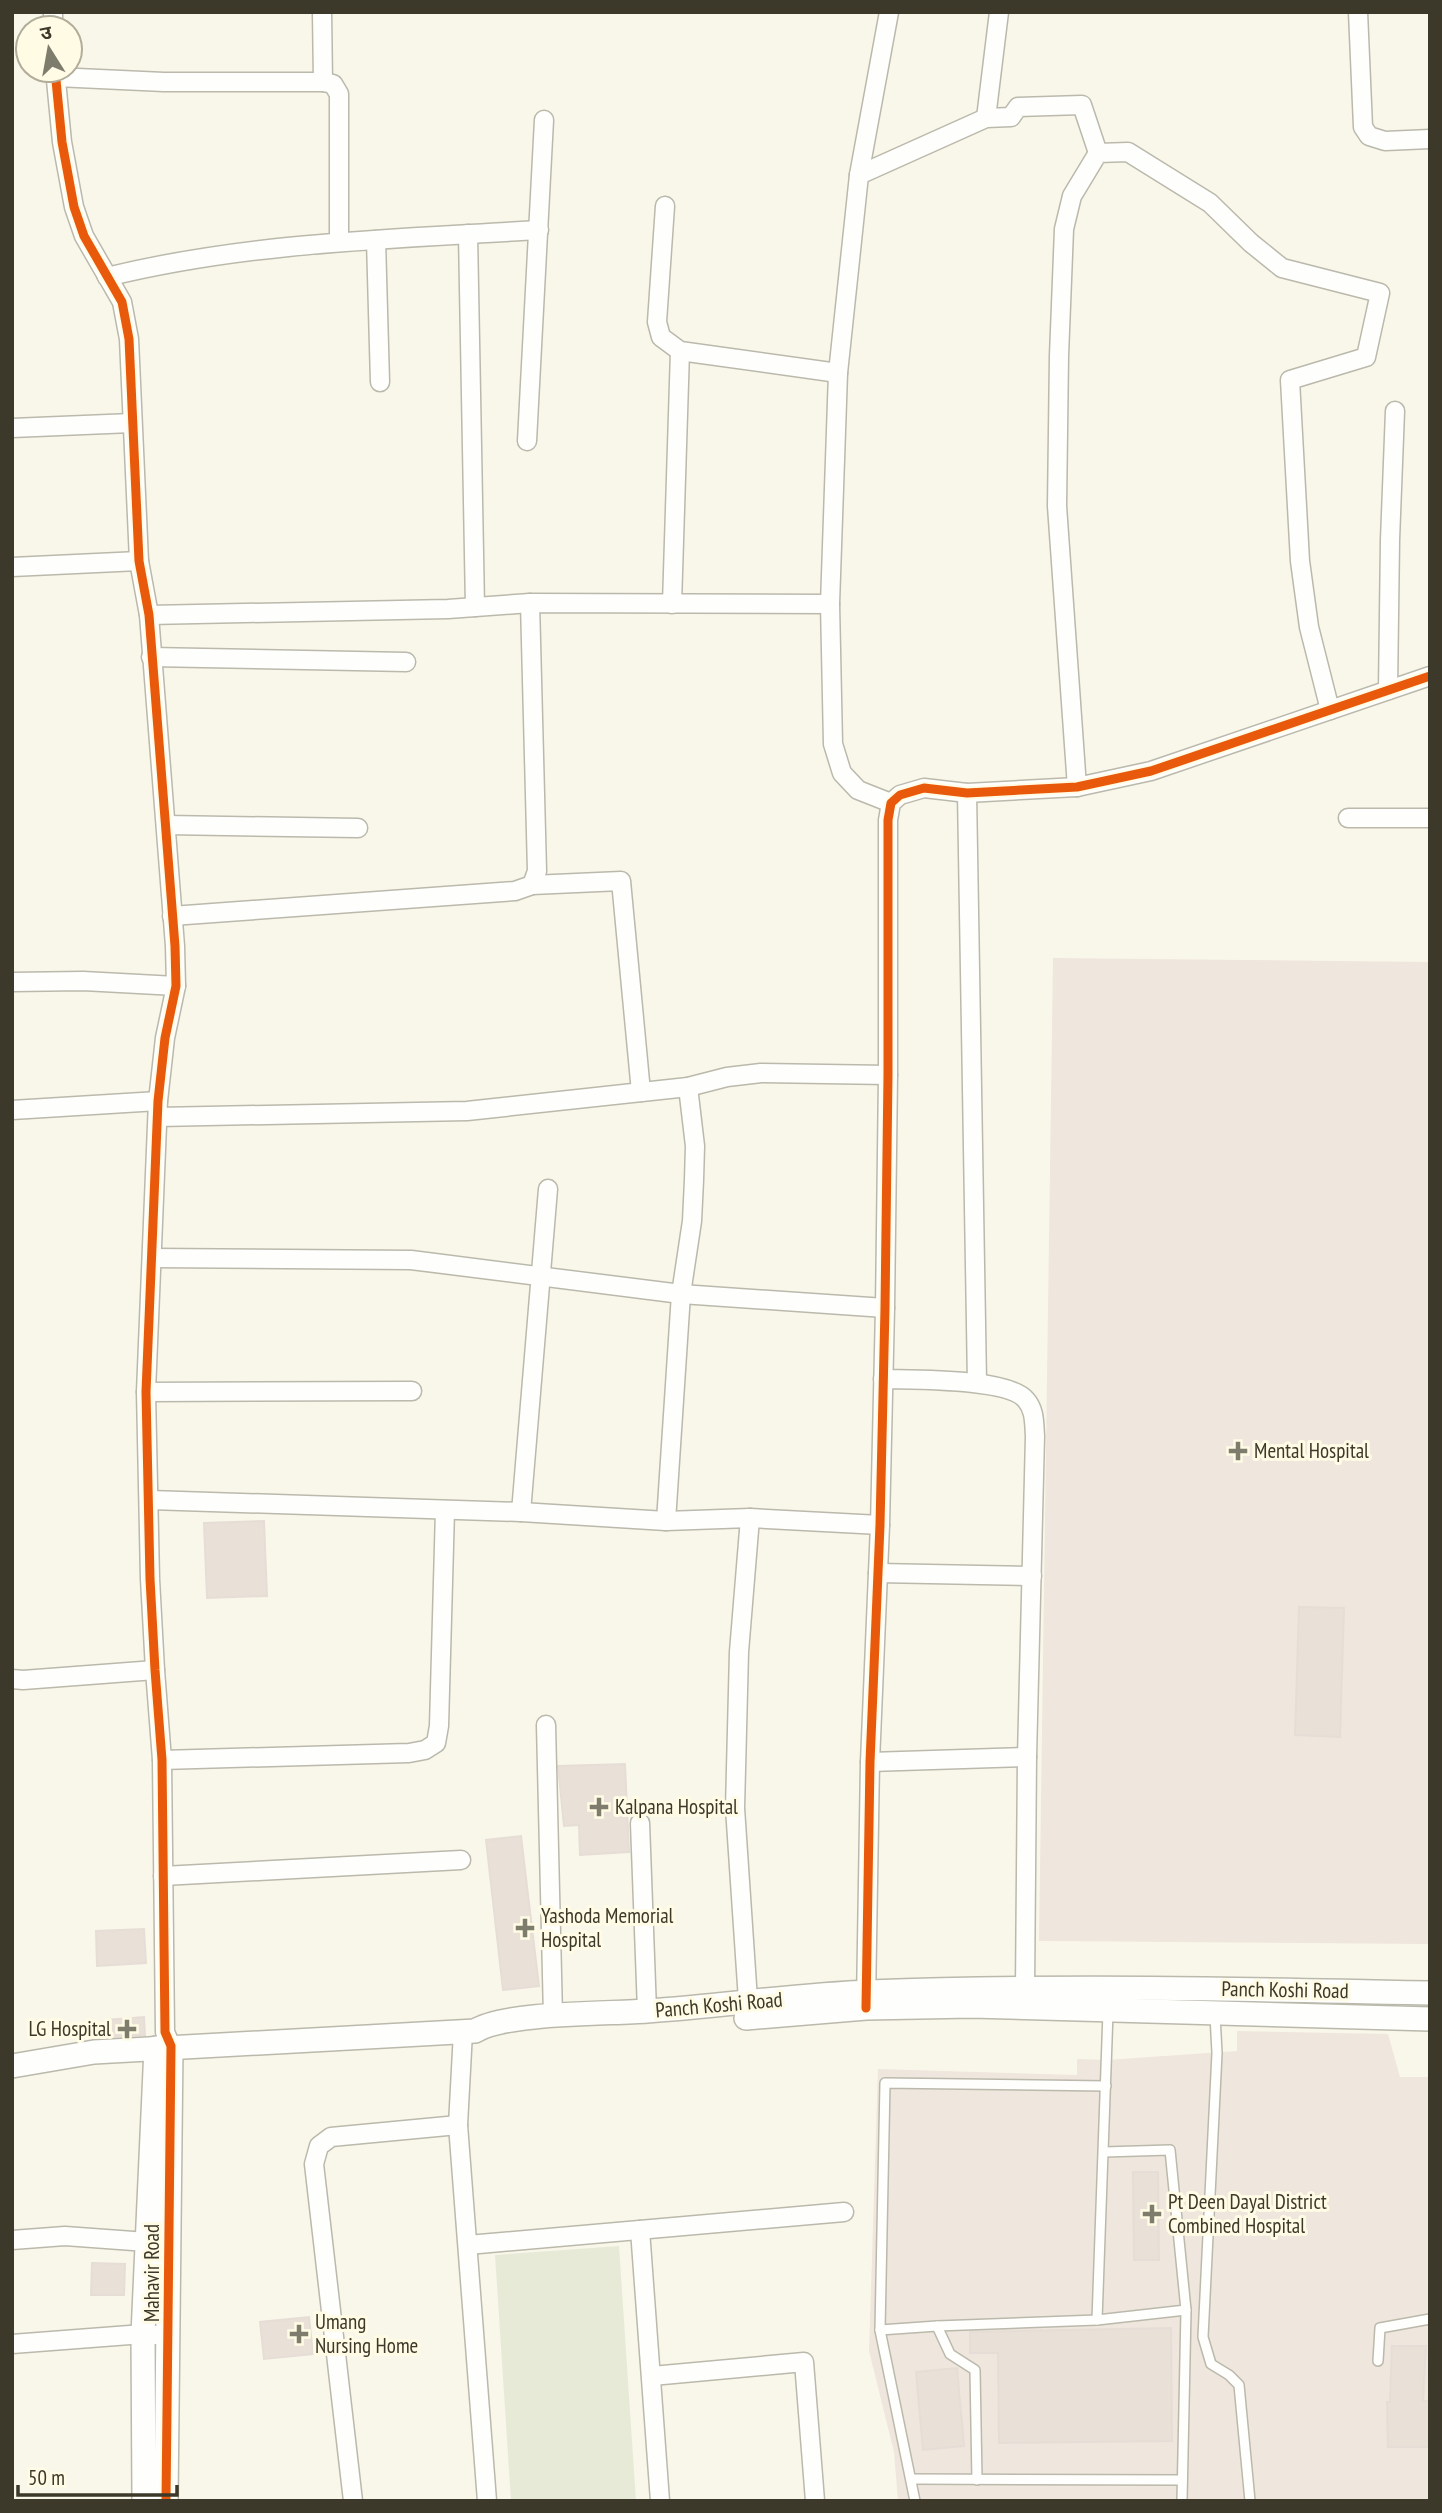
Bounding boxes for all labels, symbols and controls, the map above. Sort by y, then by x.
north arrow [14,14,84,84]
text: उ [38,19,54,45]
place label: Mental Hospital [1254,1437,1369,1464]
marker: Mental Hospital [1228,1441,1248,1461]
place label: Kalpana Hospital [615,1793,738,1820]
marker: Kalpana Hospital [589,1797,609,1817]
place label: Yashoda Memorial Hospital [541,1902,674,1953]
marker: Yashoda Memorial Hospital [515,1918,535,1938]
street label: Panch Koshi Road [1221,1975,1349,2004]
street label: Panch Koshi Road [654,1985,784,2024]
place label: LG Hospital [29,2015,111,2042]
marker: LG Hospital [117,2019,137,2039]
place label: Pt Deen Dayal District Combined Hospital [1168,2188,1327,2239]
marker: Pt Deen Dayal District Combined Hospital [1142,2204,1162,2224]
street label: Mahavir Road [138,2224,165,2322]
place label: Umang Nursing Home [315,2308,418,2359]
marker: Umang Nursing Home [289,2324,309,2344]
scale bar [18,2454,177,2498]
text: 50 m [28,2464,65,2491]

